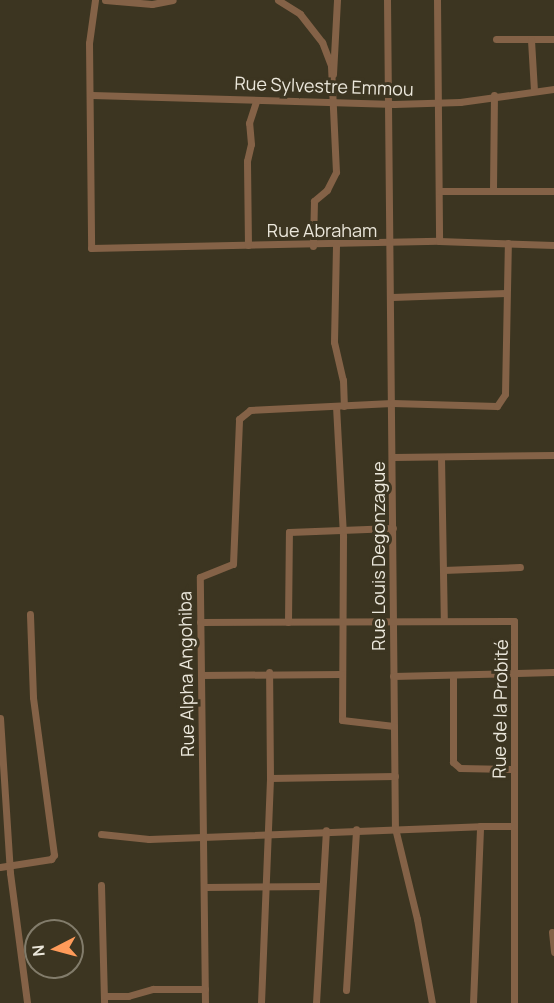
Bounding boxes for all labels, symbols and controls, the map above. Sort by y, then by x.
street label: Rue Sylvestre Emmou [234,72,414,100]
street label: Rue Abraham [267,219,377,241]
street label: Rue Louis Degonzague [367,461,389,651]
street label: Rue Alpha Angohiba [174,591,198,757]
street label: Rue de la Probité [488,639,512,779]
north arrow [24,919,84,979]
text: N [27,944,50,958]

